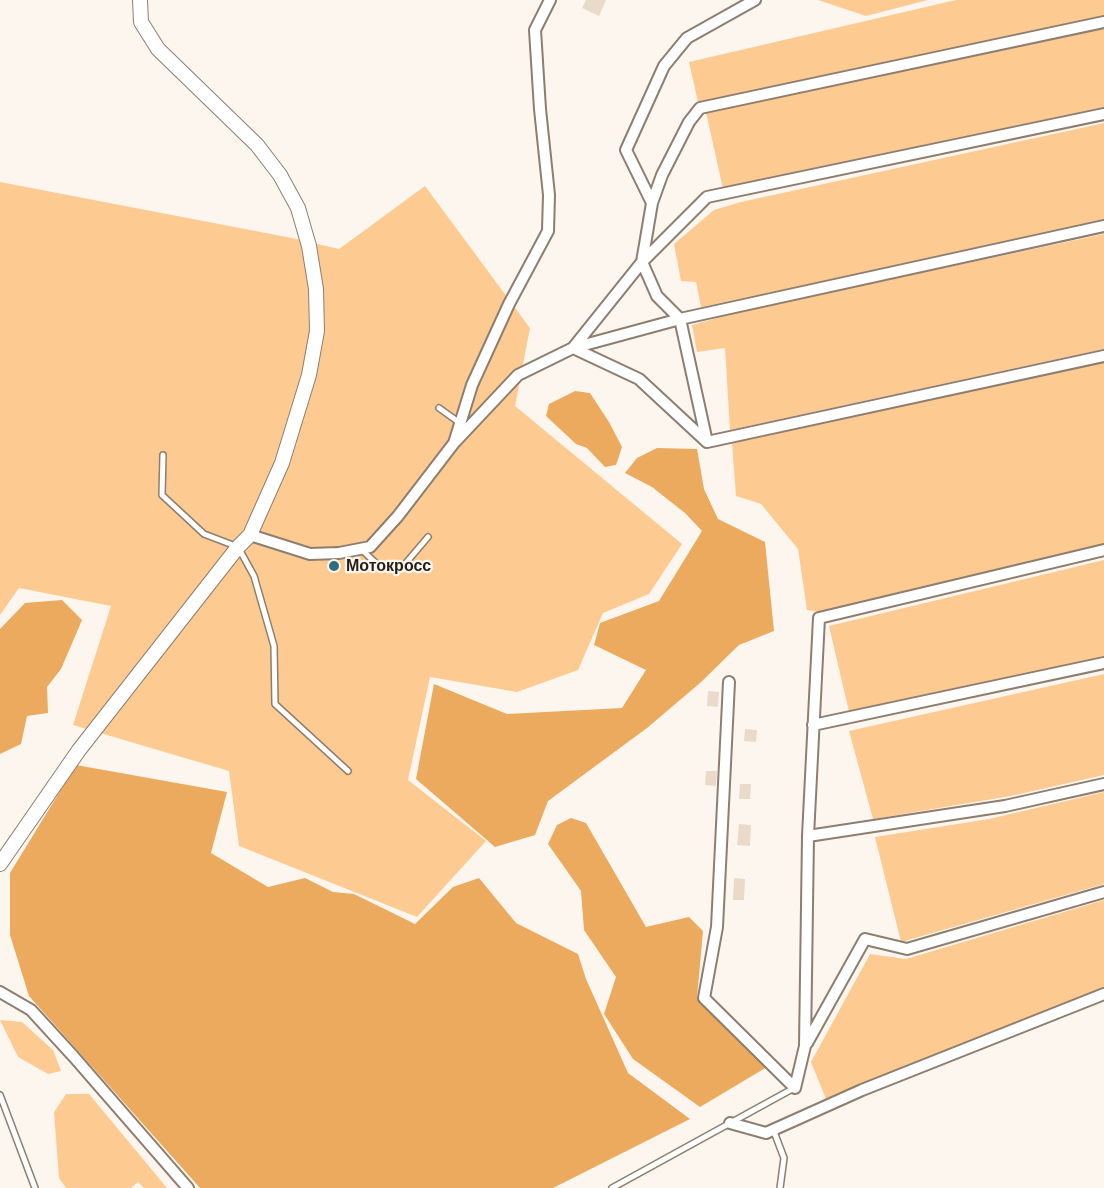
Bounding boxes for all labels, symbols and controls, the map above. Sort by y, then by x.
place label: Мотокросс [346,556,431,576]
marker: Мотокросс [327,559,341,573]

